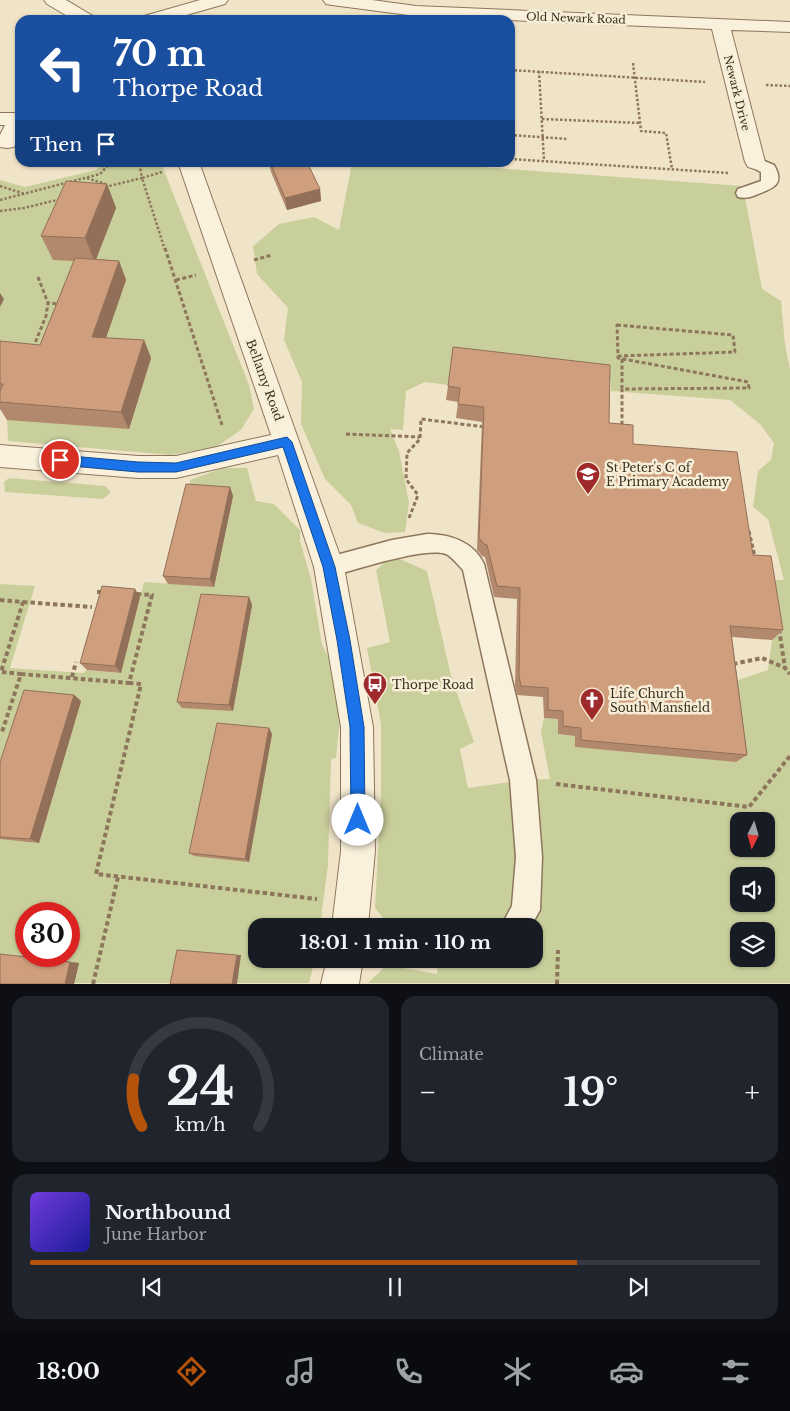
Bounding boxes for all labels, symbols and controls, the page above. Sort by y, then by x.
street label: Old Newark Road [526,9,627,27]
text: 70 m [113,32,206,75]
icon: left [30,35,95,100]
street label: Newark Drive [721,54,753,132]
text: Thorpe Road [113,75,263,102]
icon: arrive [92,130,120,158]
text: Then [30,133,82,156]
street label: Bellamy Road [243,337,287,423]
pin [39,439,81,481]
icon: arrive [46,446,74,474]
place label: St Peter's C of E Primary Academy [606,460,730,489]
school or university icon: St Peter's C of E Primary Academy [575,461,601,495]
bus stop icon: Thorpe Road [362,671,388,705]
place label: Thorpe Road [392,677,474,692]
place label: Life Church South Mansfield [610,686,710,715]
church icon: Life Church South Mansfield [579,687,605,721]
position arrow [331,793,383,845]
north arrow [730,812,775,858]
map controls [730,812,775,967]
button: sound [730,867,775,912]
speed limit sign: 30 [15,902,80,967]
button: layers [730,922,775,967]
text: 18:01 · 1 min · 110 m [300,931,491,954]
text: Climate [419,1044,484,1064]
text: 24 [166,1055,235,1119]
text: 19° [563,1069,618,1116]
text: − [419,1075,437,1110]
text: + [745,1075,760,1110]
text: km/h [175,1114,226,1136]
text: Northbound [105,1201,231,1224]
text: June Harbor [105,1224,206,1244]
icon: previous [138,1273,166,1301]
icon: pause [381,1273,409,1301]
icon: next [624,1273,652,1301]
icon: directions [174,1354,209,1389]
icon: music [283,1354,318,1389]
icon: phone [391,1354,426,1389]
icon: climate [500,1354,535,1389]
icon: car [609,1354,644,1389]
icon: filters [718,1354,753,1389]
text: 18:00 [37,1358,100,1385]

